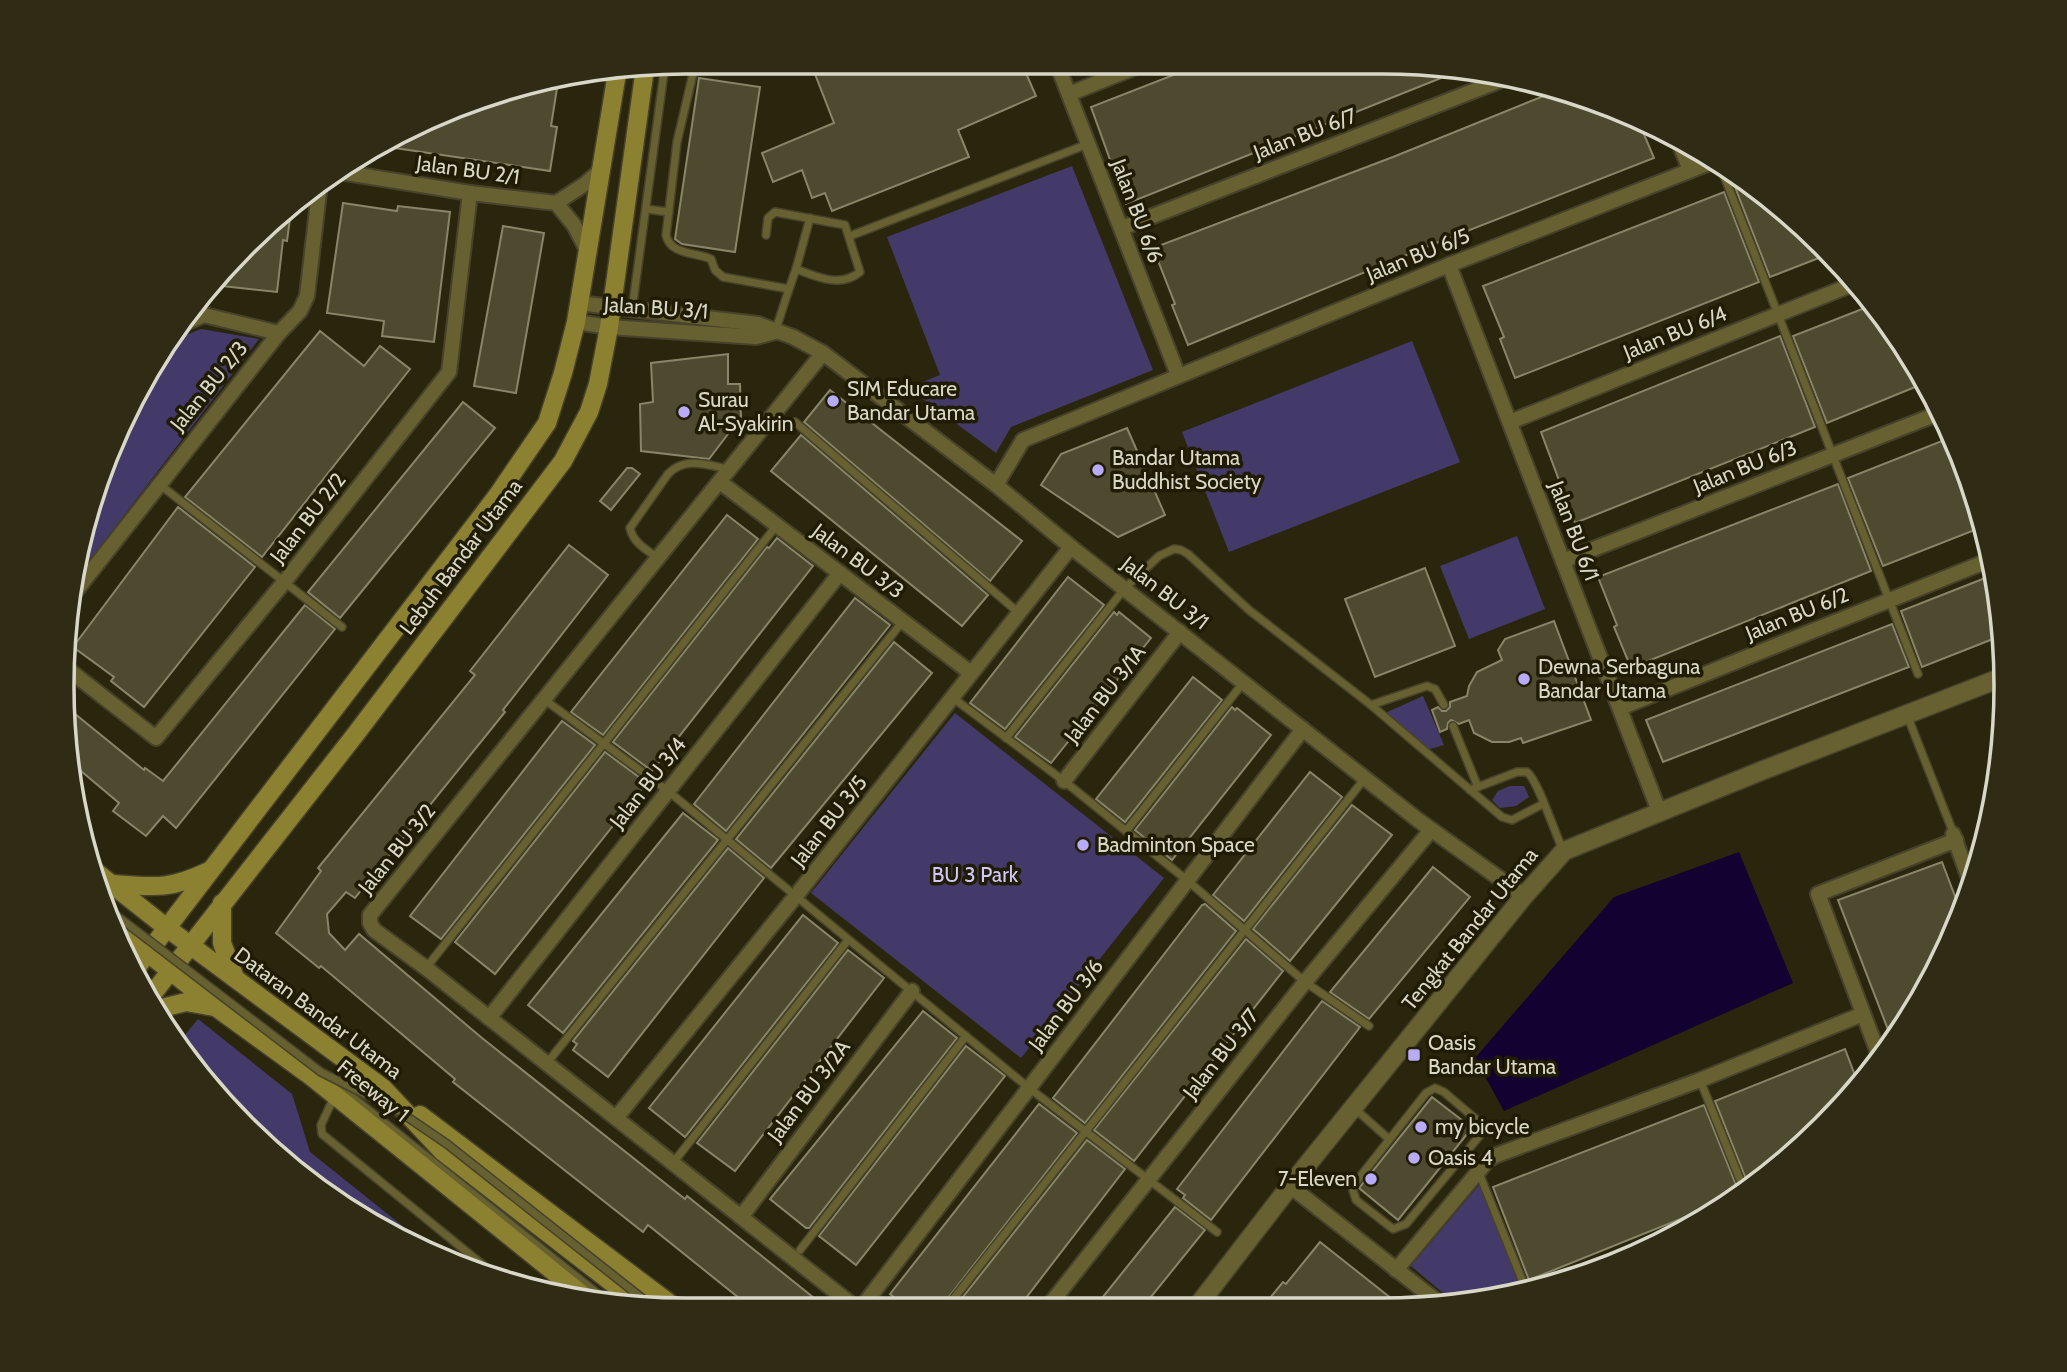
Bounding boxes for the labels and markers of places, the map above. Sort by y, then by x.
place label: SIM Educare Bandar Utama [847,376,975,425]
place label: Surau Al-Syakirin [698,387,794,436]
marker: SIM Educare Bandar Utama [825,393,841,409]
marker: Surau Al-Syakirin [676,404,692,420]
place label: Bandar Utama Buddhist Society [1112,445,1262,494]
marker: Bandar Utama Buddhist Society [1090,462,1106,478]
place label: Dewna Serbaguna Bandar Utama [1538,654,1700,703]
marker: Dewna Serbaguna Bandar Utama [1516,671,1532,687]
place label: Badminton Space [1097,832,1255,857]
marker: Badminton Space [1075,837,1091,853]
place label: Oasis Bandar Utama [1428,1030,1556,1079]
marker: Oasis Bandar Utama [1406,1047,1422,1063]
place label: my bicycle [1435,1114,1530,1139]
marker: my bicycle [1413,1119,1429,1135]
place label: Oasis 4 [1428,1145,1493,1170]
marker: Oasis 4 [1406,1150,1422,1166]
place label: 7-Eleven [1278,1166,1357,1191]
marker: 7-Eleven [1363,1171,1379,1187]

